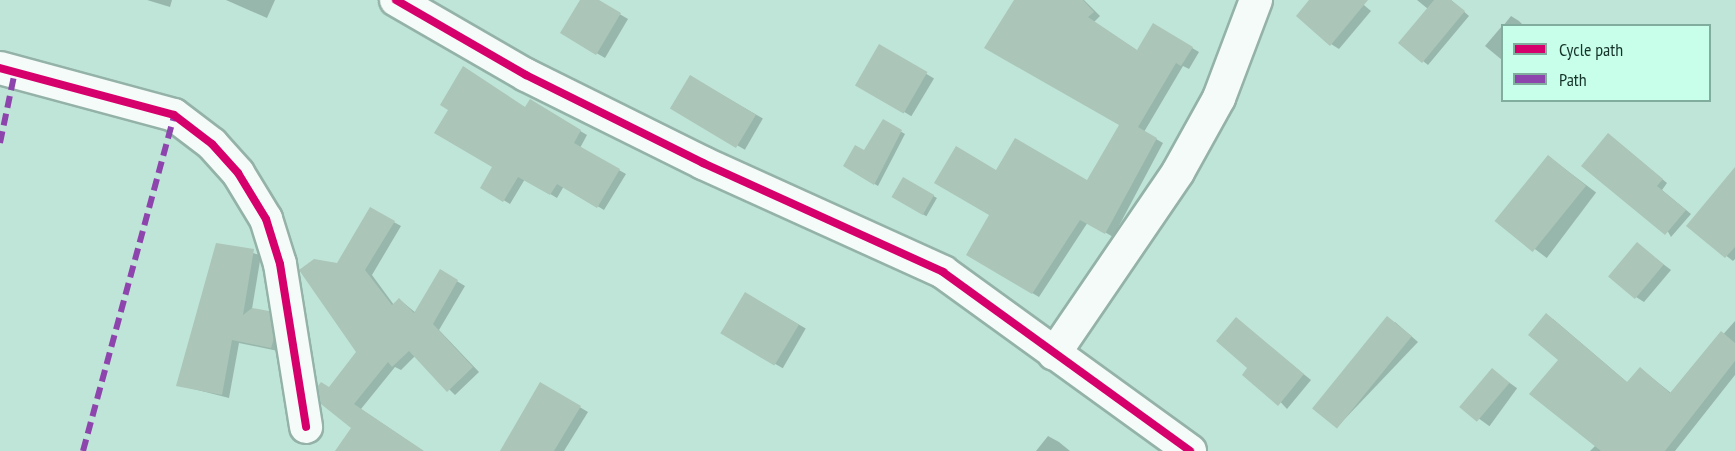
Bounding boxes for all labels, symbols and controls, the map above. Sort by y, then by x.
legend [1501,24,1711,102]
text: Cycle path [1559,38,1623,61]
text: Path [1559,68,1587,91]

